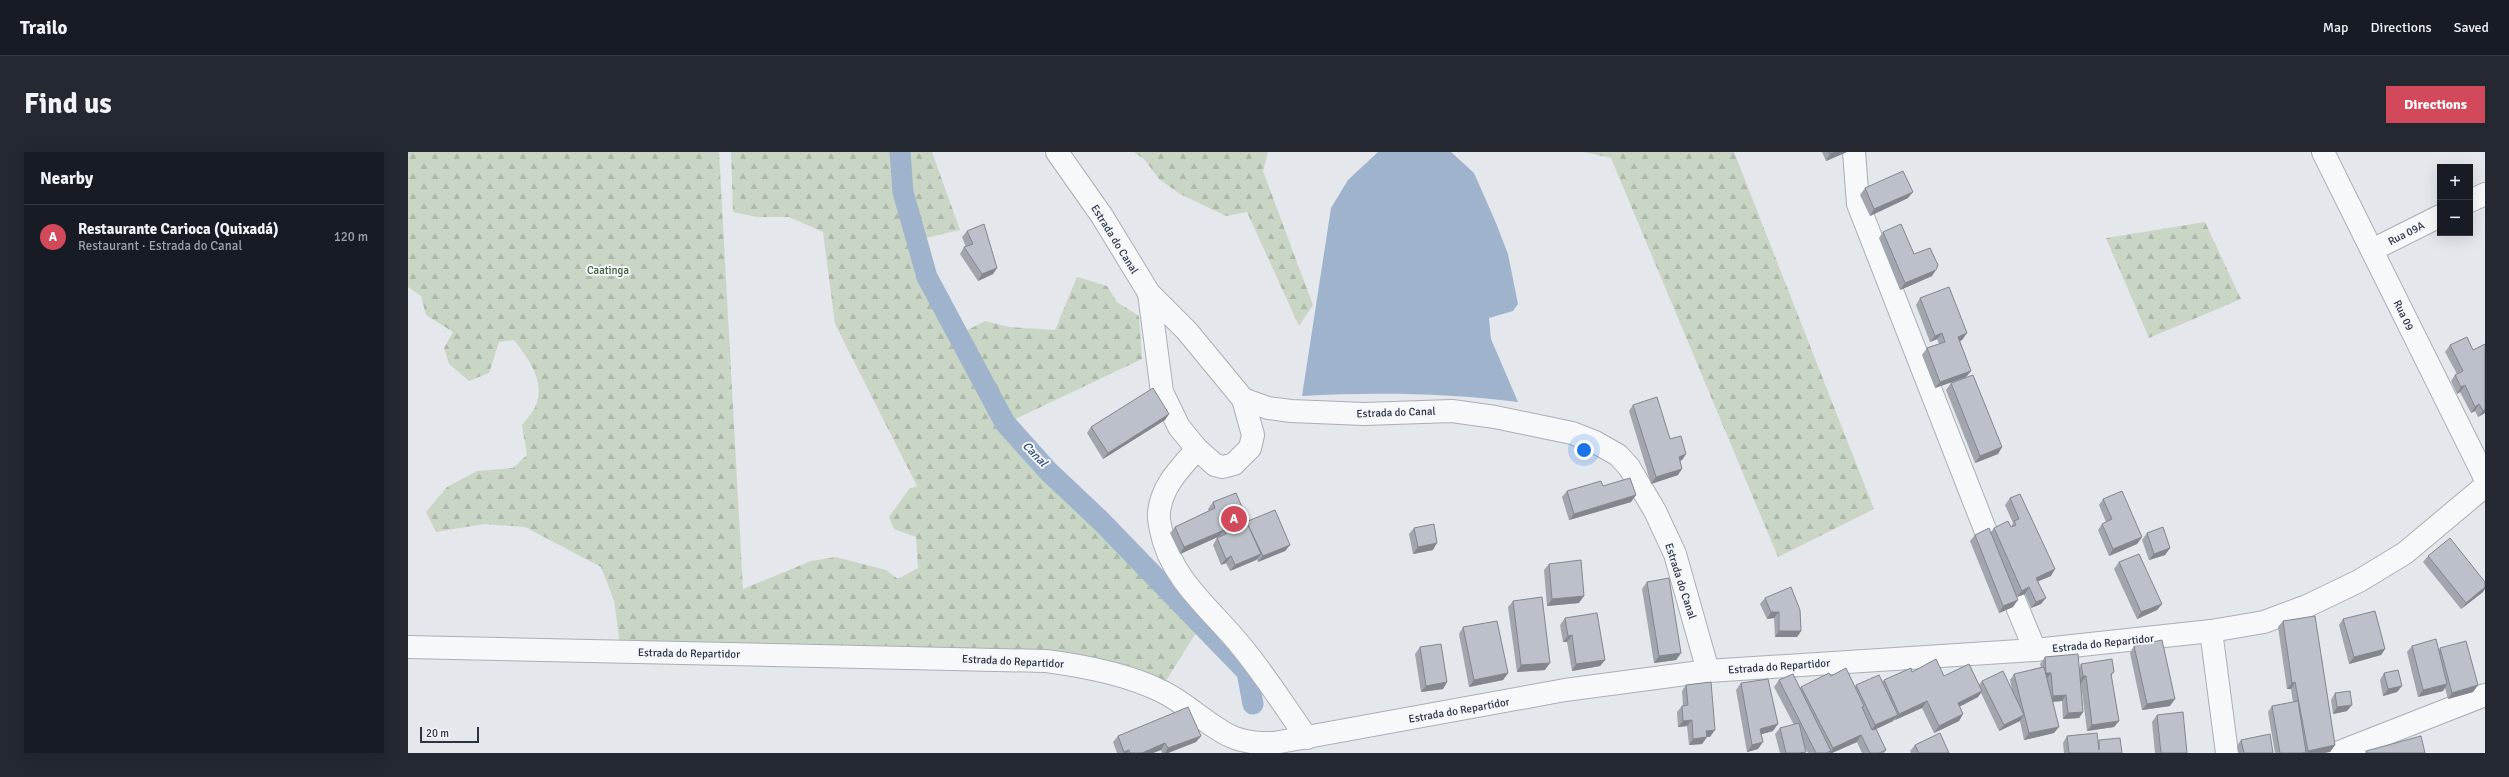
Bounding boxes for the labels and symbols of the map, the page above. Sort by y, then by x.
street label: Estrada do Canal [1088,202,1141,276]
street label: Rua 09A [2386,219,2427,248]
park label: Caatinga [587,264,629,277]
street label: Rua 09 [2391,298,2416,333]
street label: Estrada do Canal [1356,405,1436,420]
water label: Canal [1019,439,1051,471]
your location [1574,440,1594,460]
pin: A [1221,504,1247,534]
street label: Estrada do Canal [1662,542,1699,621]
street label: Estrada do Repartidor [2051,632,2155,655]
street label: Estrada do Repartidor [638,646,740,661]
street label: Estrada do Repartidor [962,652,1064,671]
street label: Estrada do Repartidor [1728,656,1831,677]
street label: Estrada do Repartidor [1408,695,1511,726]
scale bar [420,725,479,744]

